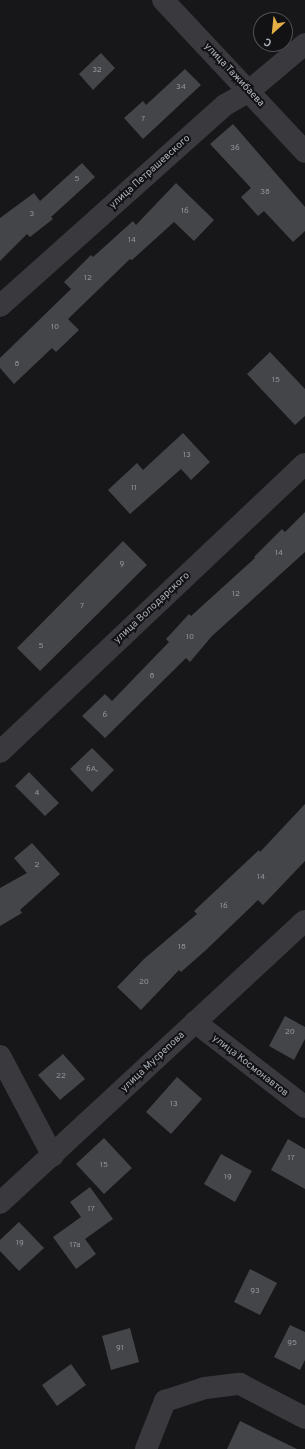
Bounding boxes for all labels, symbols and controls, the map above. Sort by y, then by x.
north arrow [253,12,293,52]
text: С [262,34,274,50]
street label: улица Тажибаева [201,40,267,110]
house number: 32 [92,66,102,76]
house number: 34 [176,83,186,93]
house number: 7 [141,115,145,125]
street label: улица Петрашевского [107,133,193,211]
house number: 36 [230,144,240,154]
house number: 5 [75,175,79,185]
house number: 38 [260,188,270,198]
house number: 16 [181,207,189,217]
house number: 3 [30,210,34,220]
house number: 14 [128,236,136,246]
house number: 12 [84,274,92,284]
house number: 10 [51,323,59,333]
house number: 8 [15,360,19,370]
house number: 15 [272,376,280,386]
house number: 13 [183,451,191,461]
house number: 11 [131,484,137,494]
house number: 14 [275,549,283,559]
house number: 9 [120,560,124,570]
street label: улица Володарского [112,570,192,646]
house number: 12 [232,590,240,600]
house number: 7 [80,602,84,612]
house number: 10 [186,633,194,643]
house number: 5 [39,642,43,652]
house number: 8 [150,672,154,682]
house number: 6 [103,711,107,721]
house number: 6А, [86,765,98,775]
house number: 4 [35,789,39,799]
house number: 2 [35,861,39,871]
house number: 14 [257,873,265,883]
house number: 16 [220,902,228,912]
house number: 18 [178,943,186,953]
house number: 20 [139,978,149,988]
house number: 20 [285,1028,295,1038]
street label: улица Мусрепова [119,1029,187,1095]
street label: улица Космонавтов [210,1033,290,1099]
house number: 22 [56,1072,66,1082]
house number: 13 [170,1100,178,1110]
house number: 17 [287,1154,295,1164]
house number: 15 [100,1161,108,1171]
house number: 19 [224,1173,232,1183]
house number: 17 [87,1205,95,1215]
house number: 19 [16,1239,24,1249]
house number: 17а [69,1241,81,1251]
house number: 93 [250,1287,260,1297]
house number: 95 [287,1339,297,1349]
house number: 91 [116,1344,124,1354]

